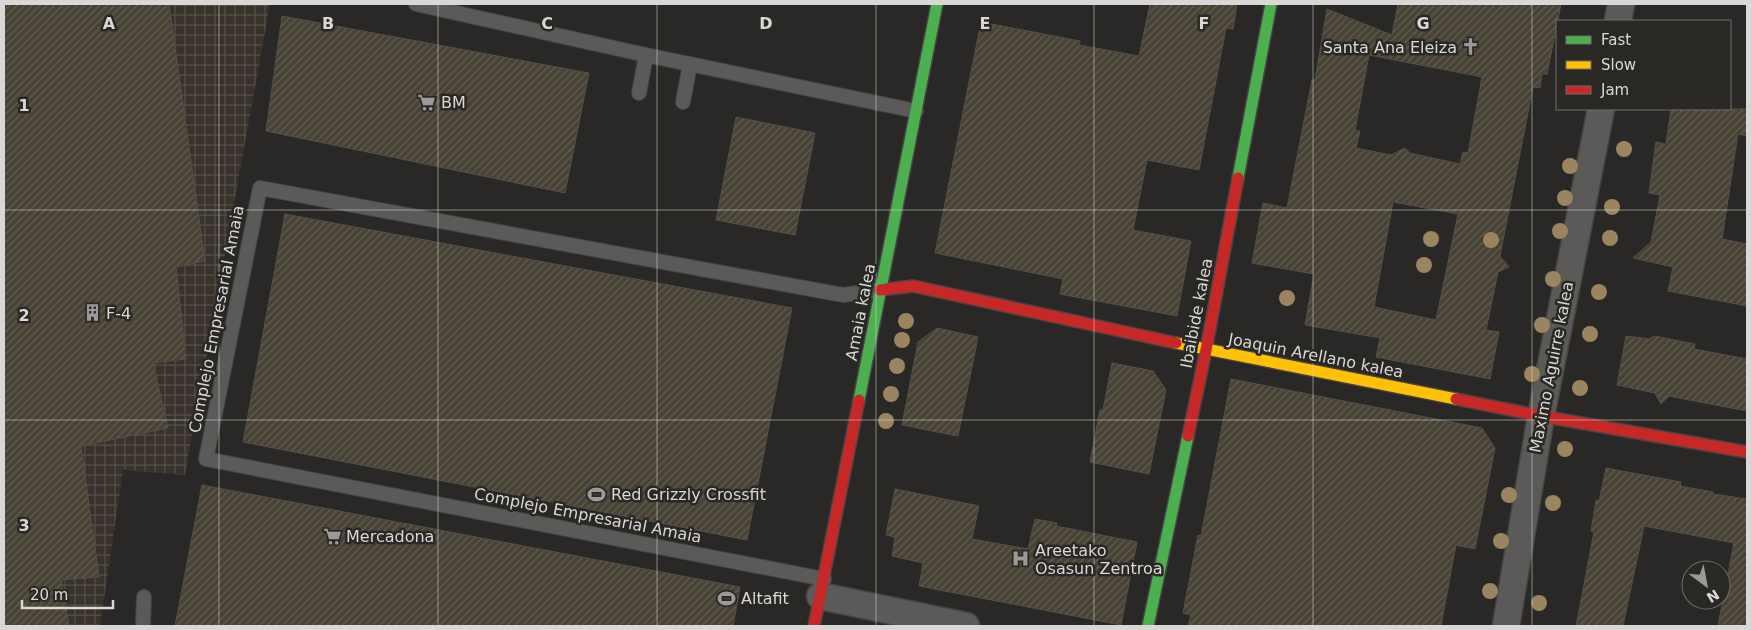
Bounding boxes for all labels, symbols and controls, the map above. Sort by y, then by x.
text: A [103,14,116,33]
text: B [322,14,334,33]
text: C [541,14,553,33]
text: D [759,14,773,33]
text: E [980,14,990,33]
text: F [1199,14,1209,33]
text: G [1416,14,1430,33]
legend [1556,20,1731,110]
text: Fast [1601,31,1631,49]
church icon: Santa Ana Eleiza [1461,37,1481,57]
place label: Santa Ana Eleiza [1323,38,1457,57]
text: Slow [1601,56,1636,74]
text: Jam [1600,81,1629,99]
supermarket icon: BM [417,92,437,112]
place label: BM [441,93,466,112]
text: 1 [18,96,30,115]
street label: Complejo Empresarial Amaia [185,204,248,434]
street label: Ibaibide kalea [1177,256,1216,370]
street label: Amaia kalea [842,262,879,362]
street label: Maximo Aguirre kalea [1526,280,1577,454]
building icon: F-4 [82,303,102,323]
place label: F-4 [106,304,131,323]
text: 2 [18,306,30,325]
street label: Joaquin Arellano kalea [1226,329,1405,382]
street label: Complejo Empresarial Amaia [473,484,703,547]
sports icon: Red Grizzly Crossfit [587,484,607,504]
place label: Red Grizzly Crossfit [611,485,766,504]
text: 3 [18,516,30,535]
supermarket icon: Mercadona [322,526,342,546]
place label: Mercadona [346,527,434,546]
place label: Areetako Osasun Zentroa [1035,541,1162,578]
hospital icon: Areetako Osasun Zentroa [1011,549,1031,569]
north arrow [1681,560,1731,610]
scale bar [22,578,114,610]
text: 20 m [30,586,68,604]
text: N [1704,586,1722,606]
sports icon: Altafit [717,588,737,608]
place label: Altafit [741,589,789,608]

